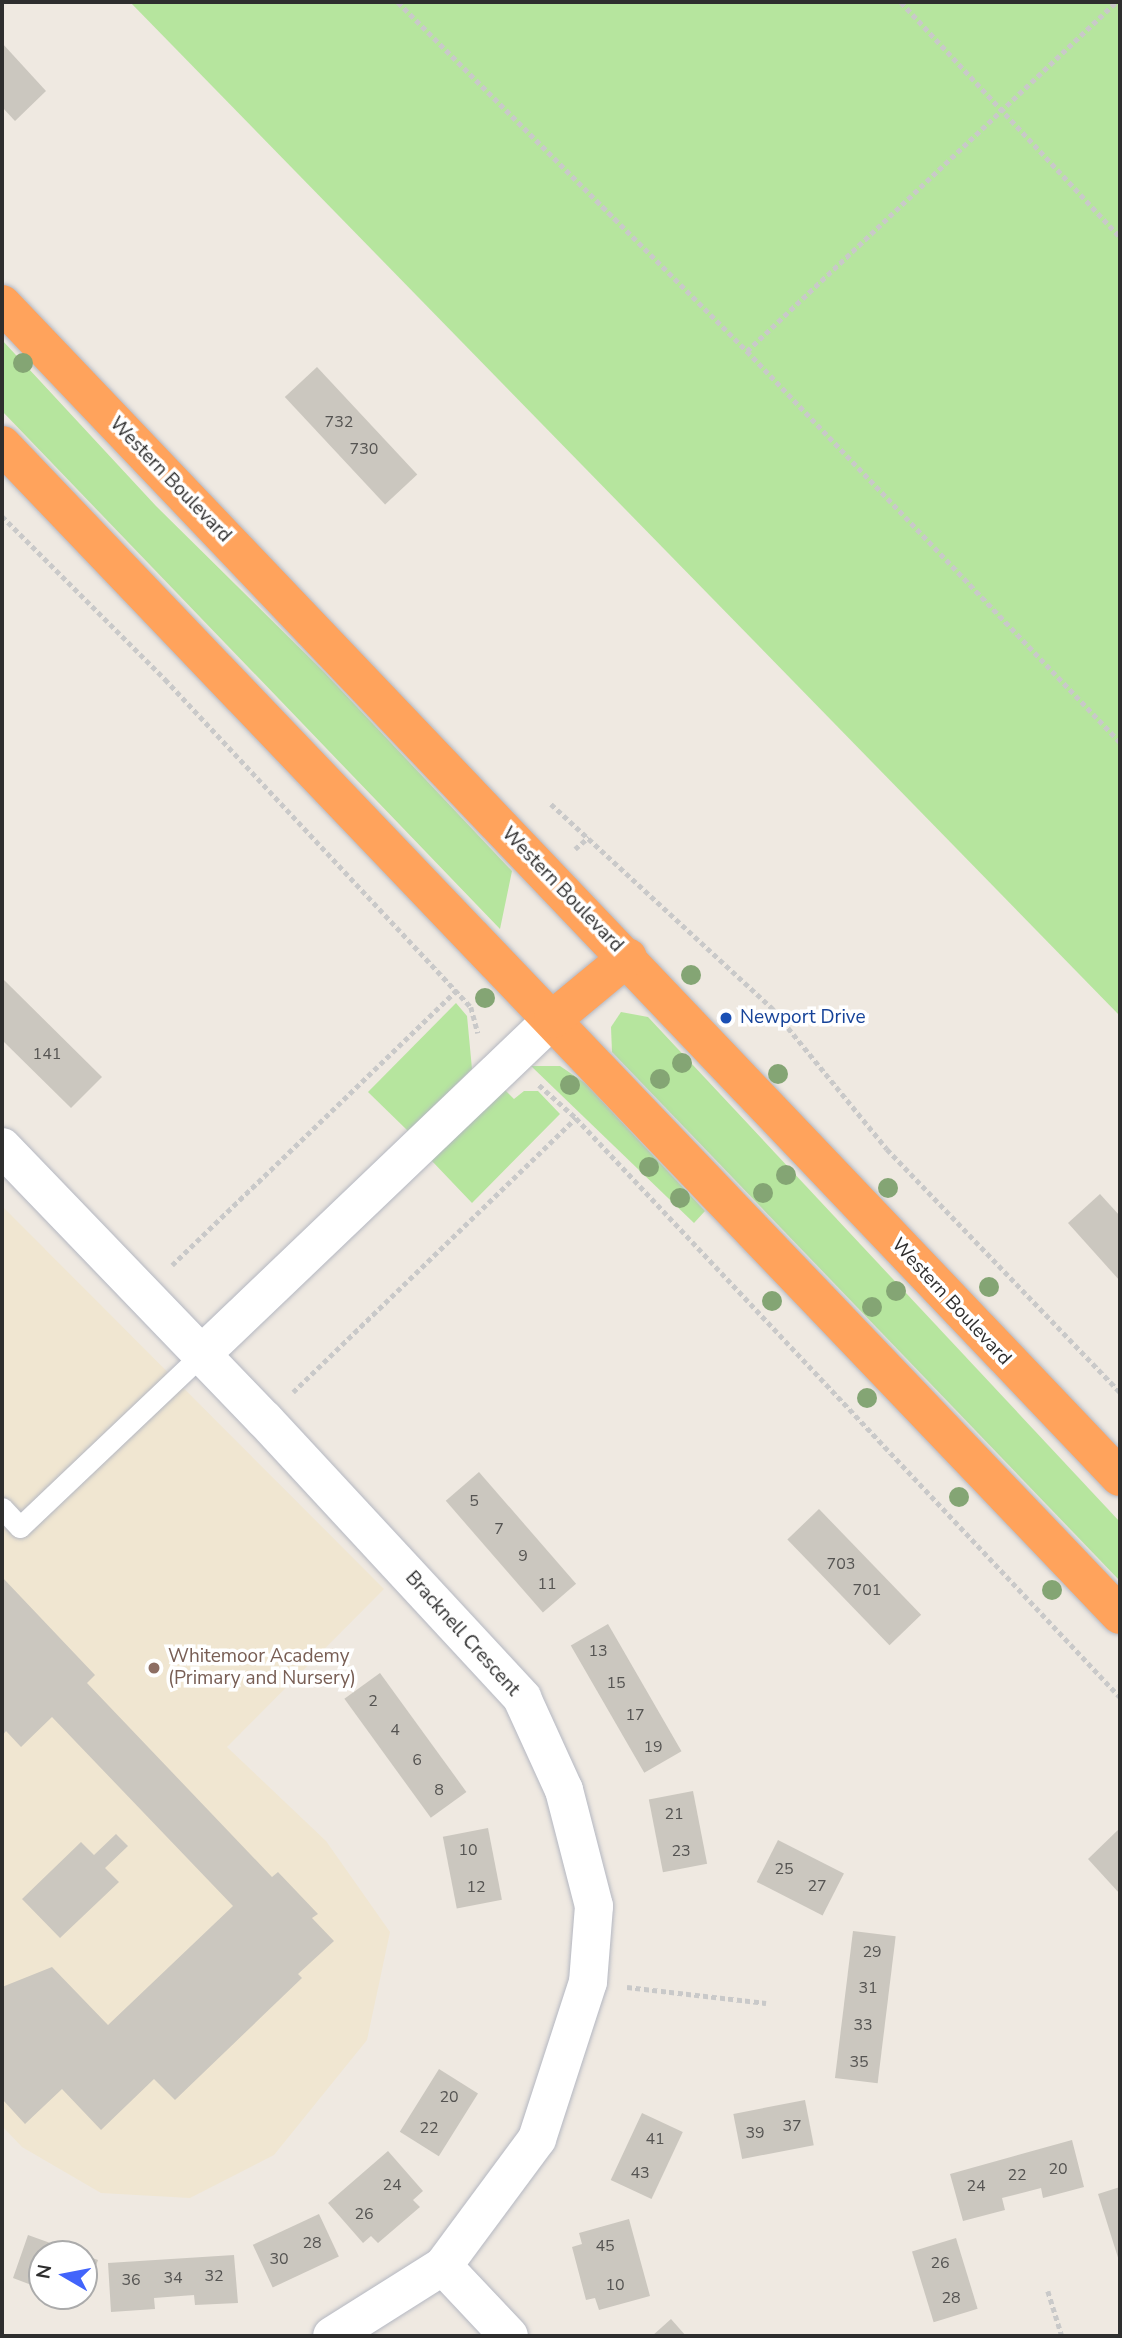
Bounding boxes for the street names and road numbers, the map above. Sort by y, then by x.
street label: Western Boulevard [104,413,236,547]
street label: Western Boulevard [496,823,628,957]
street label: Western Boulevard [886,1234,1016,1370]
street label: Bracknell Crescent [400,1567,524,1701]

